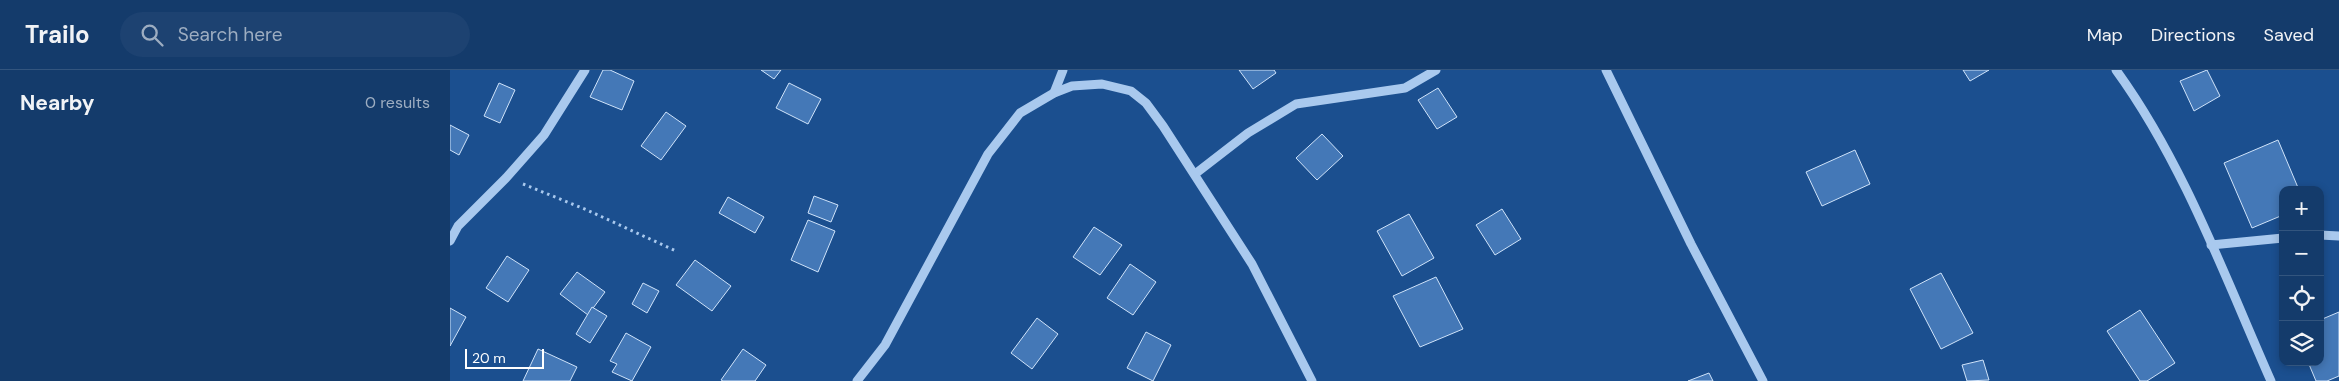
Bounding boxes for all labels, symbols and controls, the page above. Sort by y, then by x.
search box [120,12,470,57]
text: Trailo [25,19,90,50]
icon: search [138,21,166,49]
text: Search here [178,22,283,47]
text: Map [2087,23,2123,47]
text: Directions [2151,23,2236,47]
text: Saved [2264,23,2314,47]
text: Nearby [20,89,94,117]
text: 0 results [365,92,430,113]
map controls [2279,186,2324,366]
button: + [2279,186,2324,231]
button: − [2279,231,2324,276]
button: locate [2279,276,2324,321]
button: layers [2279,321,2324,366]
scale bar [465,346,544,369]
text: 20 m [472,349,506,367]

